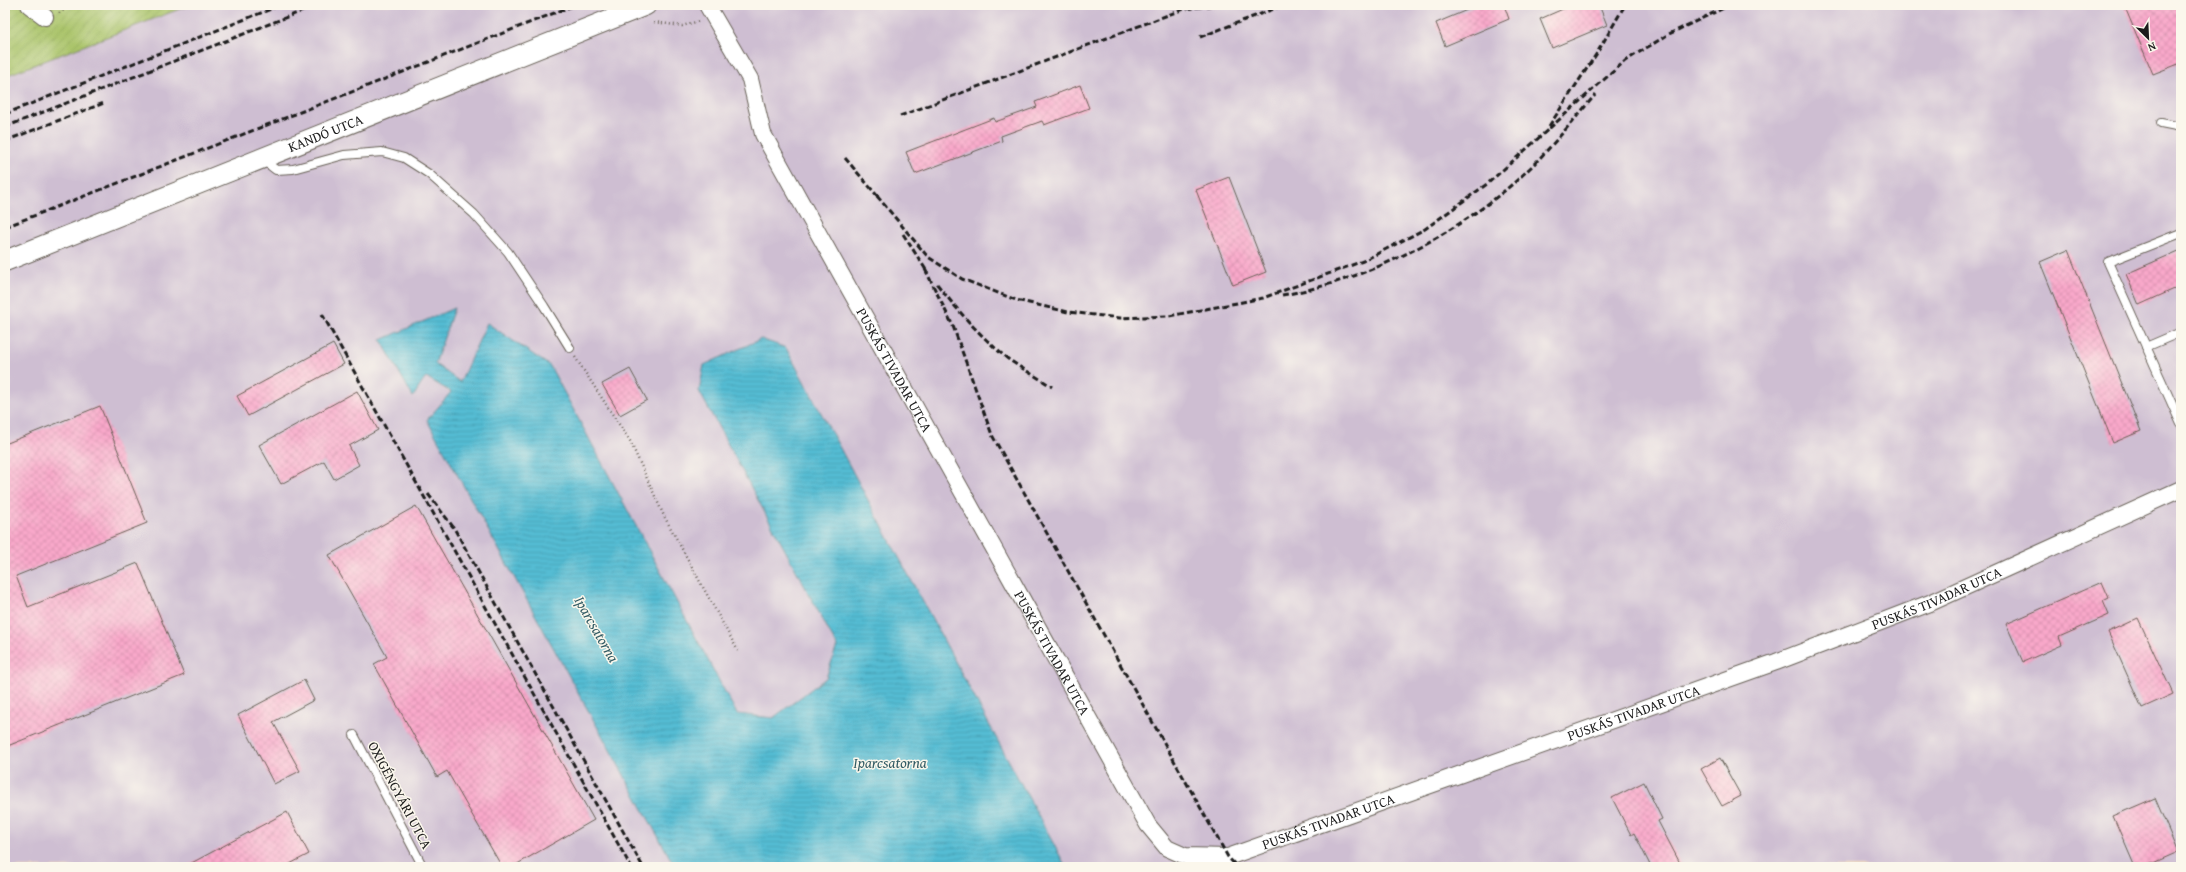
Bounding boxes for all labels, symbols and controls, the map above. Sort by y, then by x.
north arrow [2128,18,2168,58]
text: N [2145,38,2159,56]
street label: KANDÓ UTCA [285,109,366,157]
street label: PUSKÁS TIVADAR UTCA [852,304,937,436]
street label: PUSKÁS TIVADAR UTCA [1869,562,2005,634]
street label: PUSKÁS TIVADAR UTCA [1009,587,1095,719]
water label: Iparcsatorna [570,592,624,666]
street label: PUSKÁS TIVADAR UTCA [1564,680,1703,746]
street label: OXIGÉNGYÁRI UTCA [363,738,437,853]
water label: Iparcsatorna [853,752,927,773]
street label: PUSKÁS TIVADAR UTCA [1259,788,1398,854]

